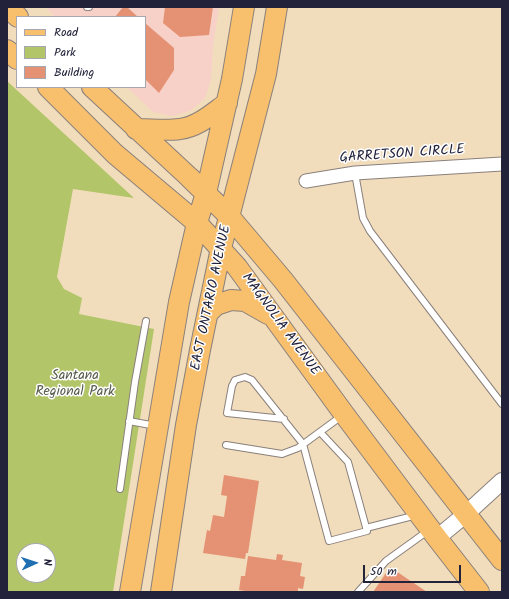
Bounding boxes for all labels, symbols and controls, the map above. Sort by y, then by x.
legend [16,16,146,88]
text: Road [54,23,78,42]
text: Park [54,43,76,62]
text: Building [54,63,94,82]
street label: GARRETSON CIRCLE [339,142,465,168]
street label: EAST ONTARIO AVENUE [188,224,236,372]
street label: MAGNOLIA AVENUE [237,271,323,379]
park label: Santana Regional Park [35,369,115,402]
north arrow [16,543,56,583]
scale bar [365,557,463,583]
text: N [38,558,56,566]
text: 50 m [370,562,397,581]

